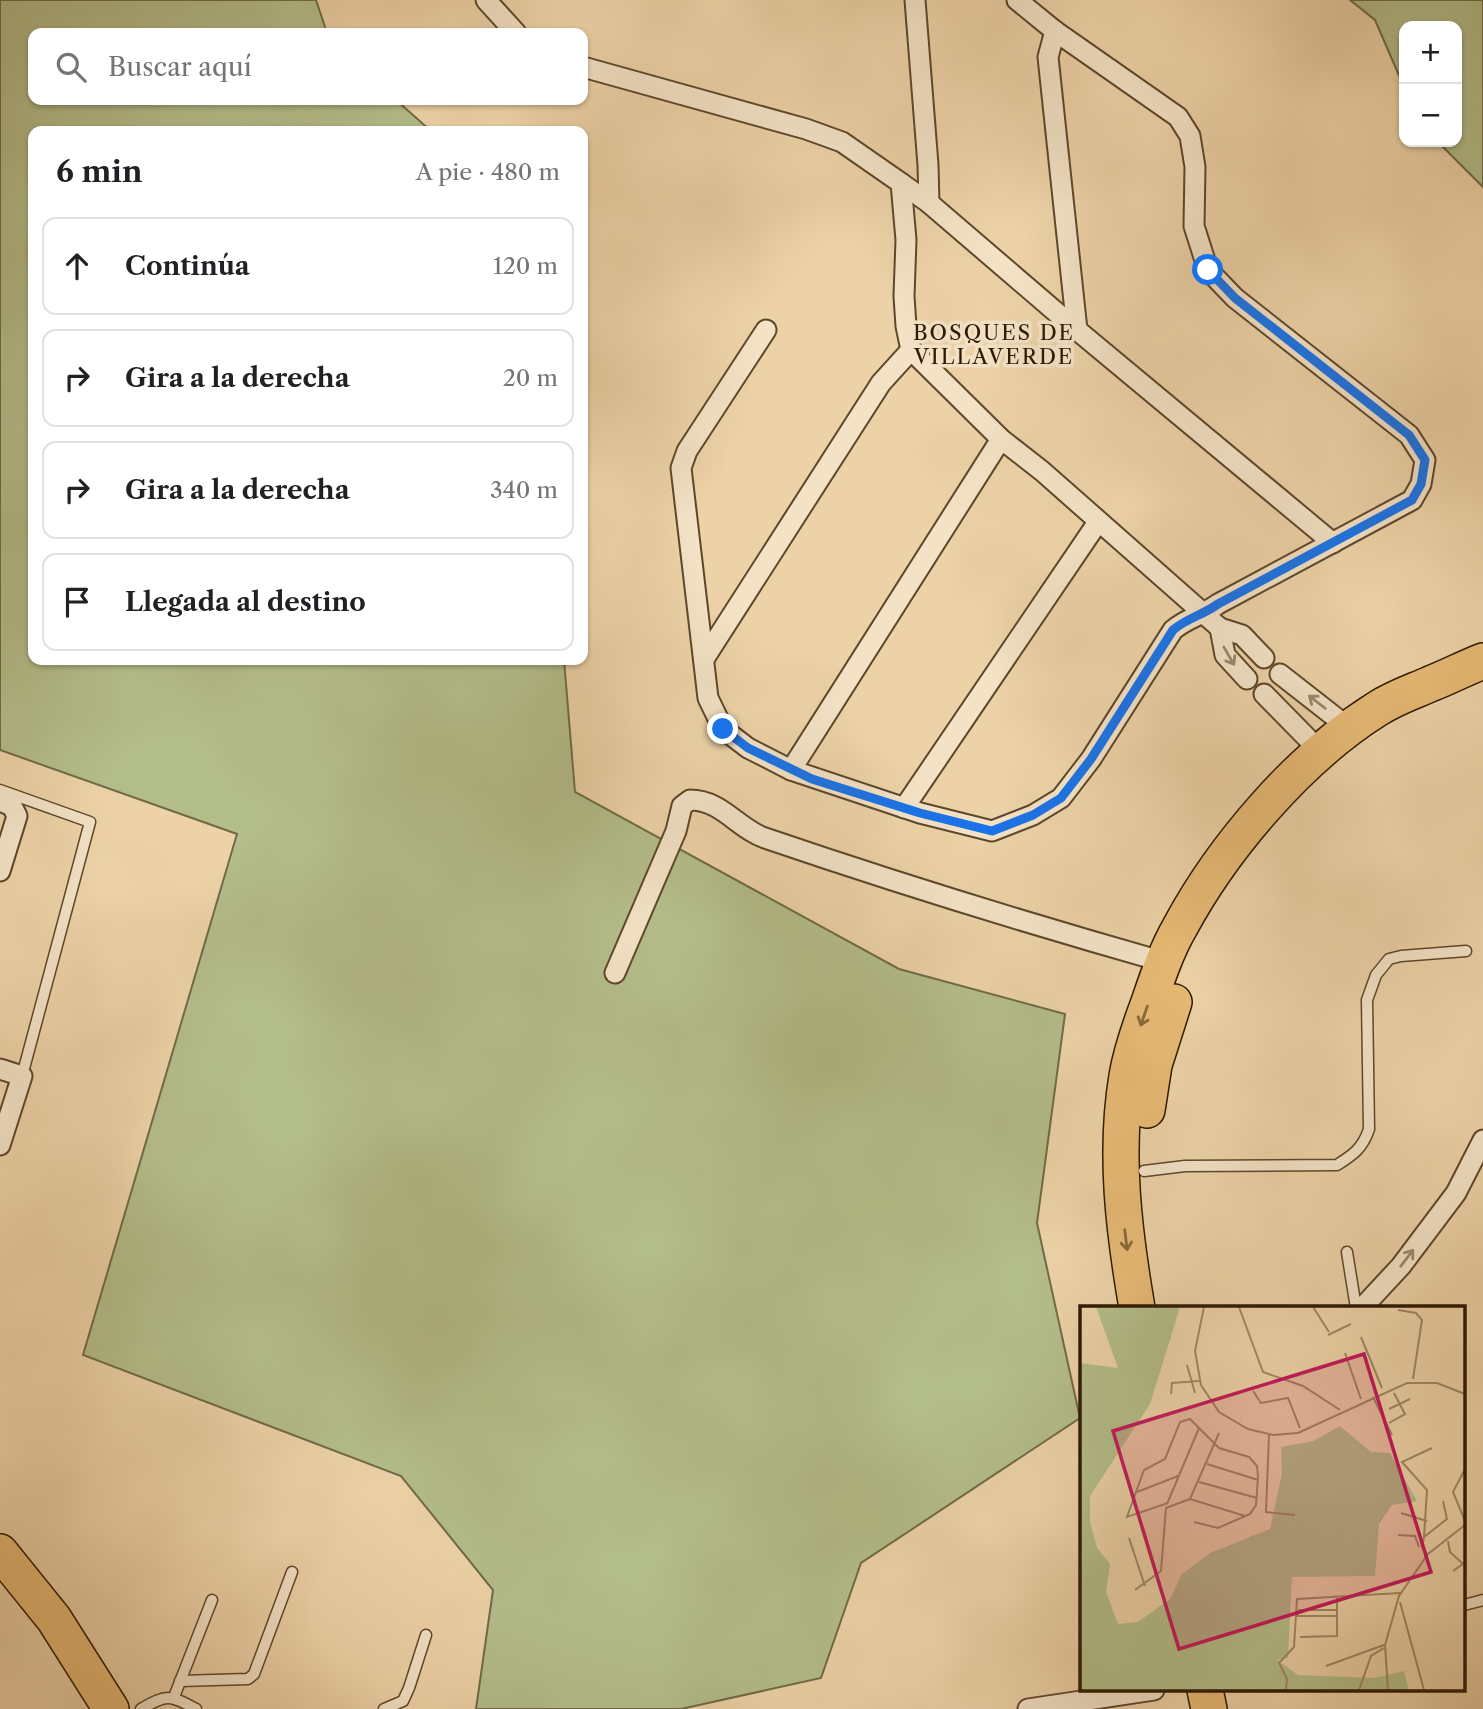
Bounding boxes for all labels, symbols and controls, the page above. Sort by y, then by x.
map controls [1399,21,1462,147]
button: + [1399,21,1462,84]
search box [28,28,588,105]
icon: search [52,48,90,86]
text: Buscar aquí [108,51,252,83]
button: − [1399,84,1462,147]
text: 6 min [56,153,143,190]
text: A pie · 480 m [416,158,560,186]
icon: ahead [58,247,96,285]
text: Continúa [125,250,250,282]
text: 120 m [493,252,558,280]
route start [1192,254,1223,285]
district label: BOSQUES DE VILLAVERDE [913,320,1075,369]
icon: right [58,359,96,397]
text: Gira a la derecha [125,362,350,394]
text: 20 m [503,364,558,392]
icon: right [58,471,96,509]
text: Gira a la derecha [125,474,350,506]
text: 340 m [490,476,558,504]
icon: arrive [58,583,96,621]
text: Llegada al destino [125,586,366,618]
one-way arrow [1222,645,1236,665]
one-way arrow [1308,695,1326,710]
route end [707,713,738,744]
one-way arrow [1137,1004,1149,1026]
one-way arrow [1120,1228,1133,1251]
one-way arrow [1400,1249,1415,1267]
inset map [1080,1306,1466,1692]

